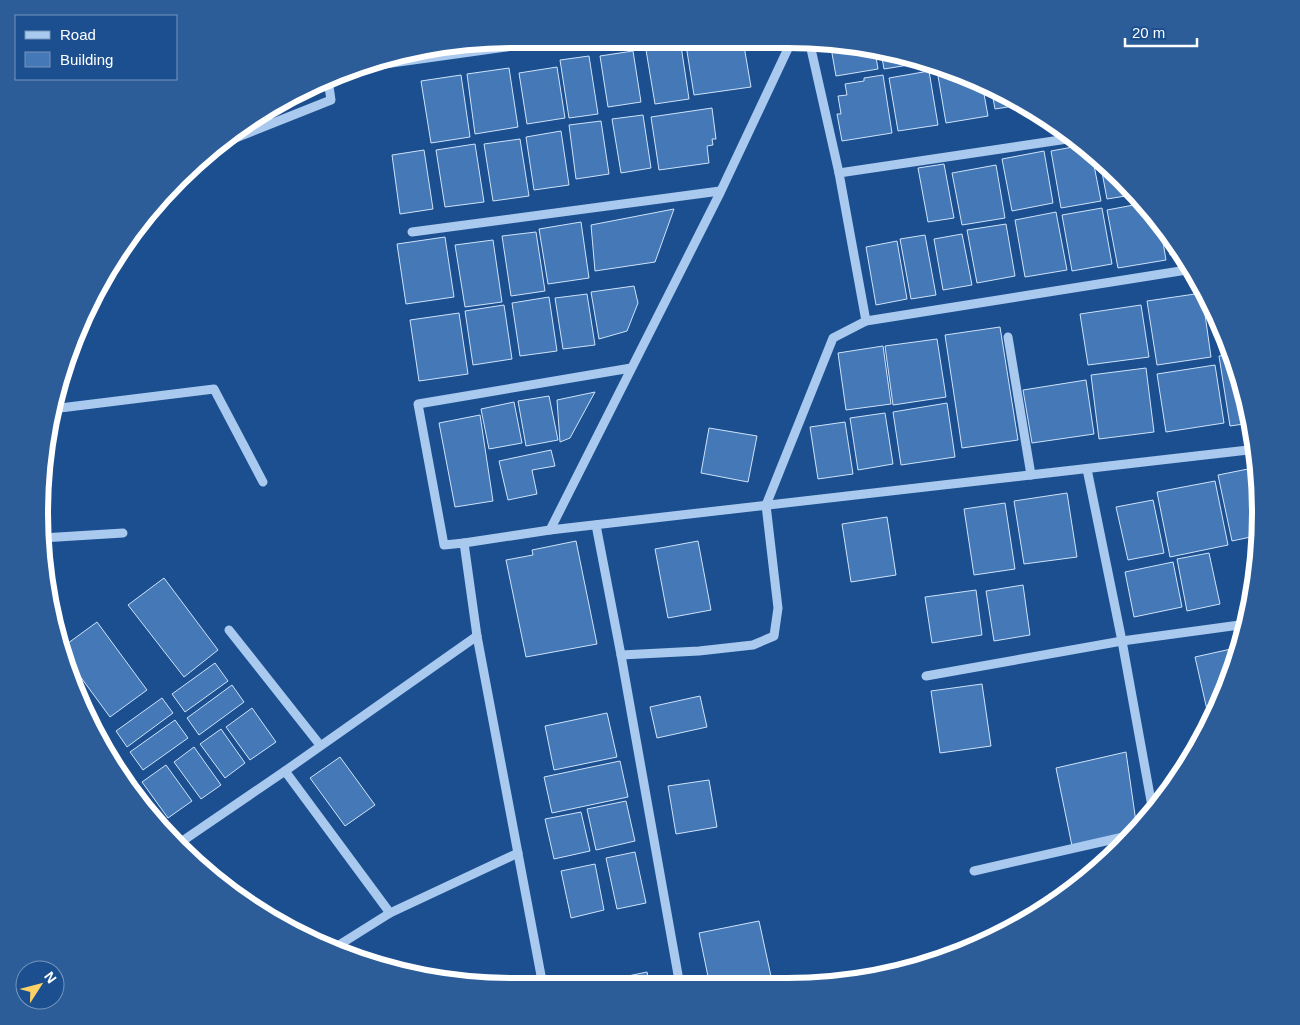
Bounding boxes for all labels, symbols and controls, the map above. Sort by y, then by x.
legend [15,15,178,80]
scale bar [1125,15,1198,47]
text: 20 m [1132,24,1165,41]
text: Road [60,26,96,43]
text: Building [60,51,113,68]
north arrow [15,960,65,1010]
text: N [41,969,60,986]

